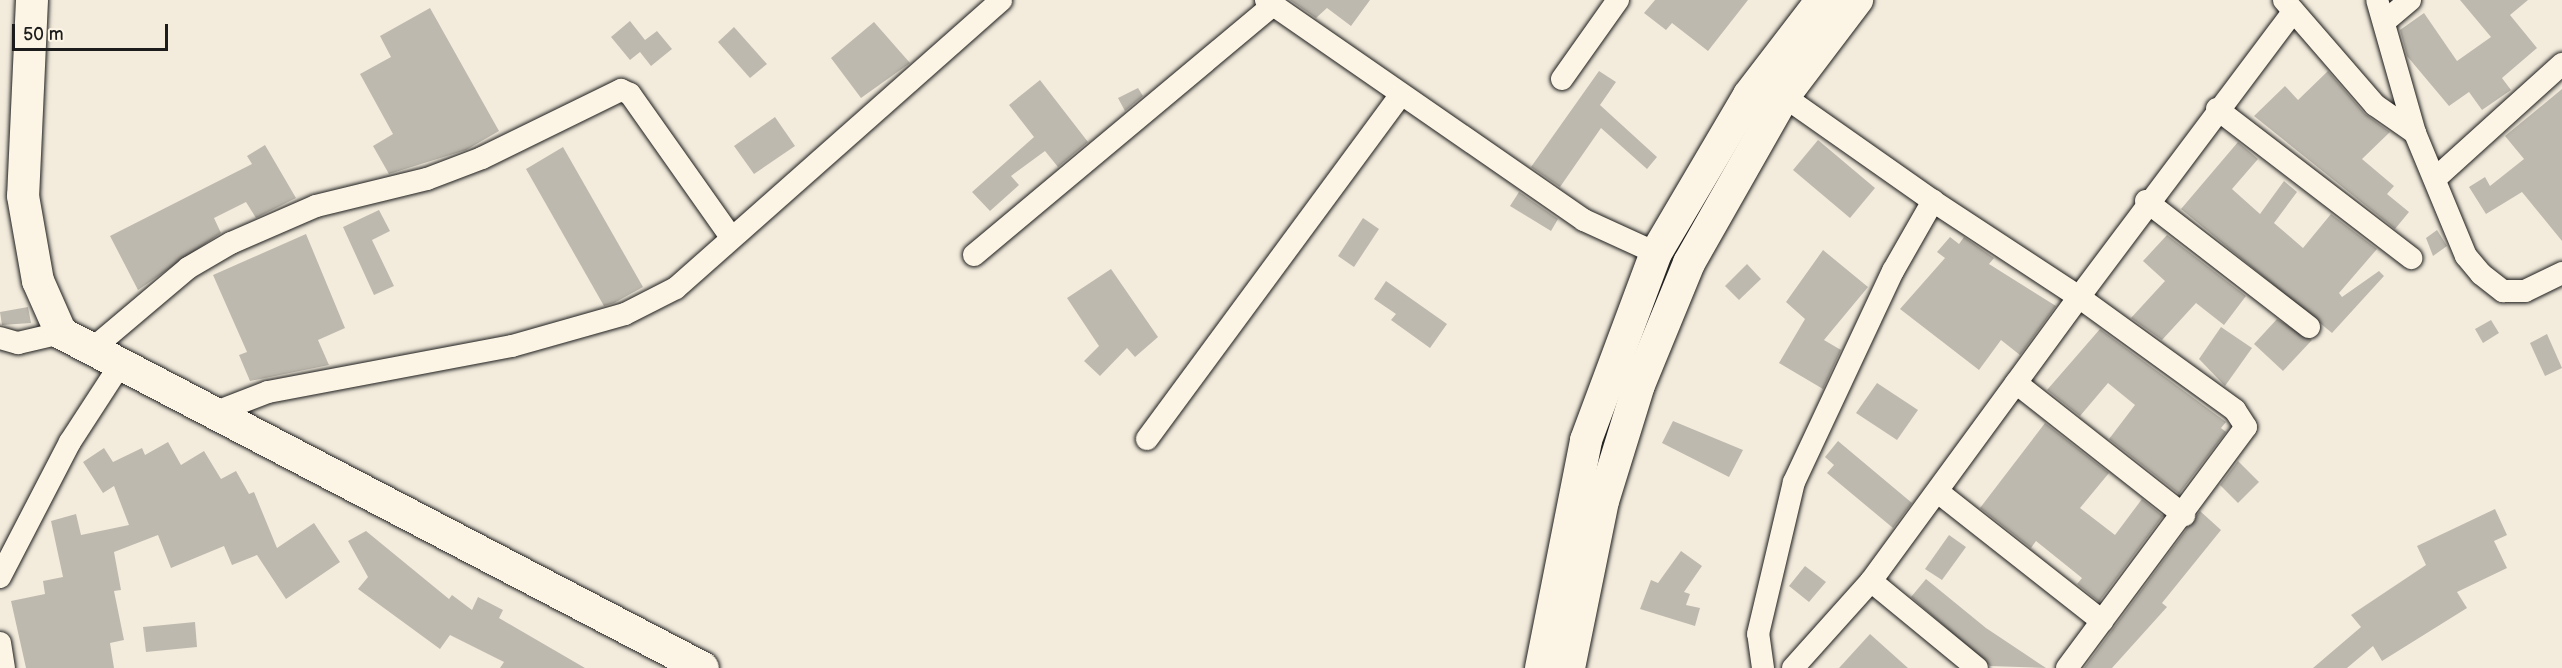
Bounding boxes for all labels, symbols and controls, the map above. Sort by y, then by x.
scale bar [15,12,171,50]
text: 50 m [23,24,64,45]

